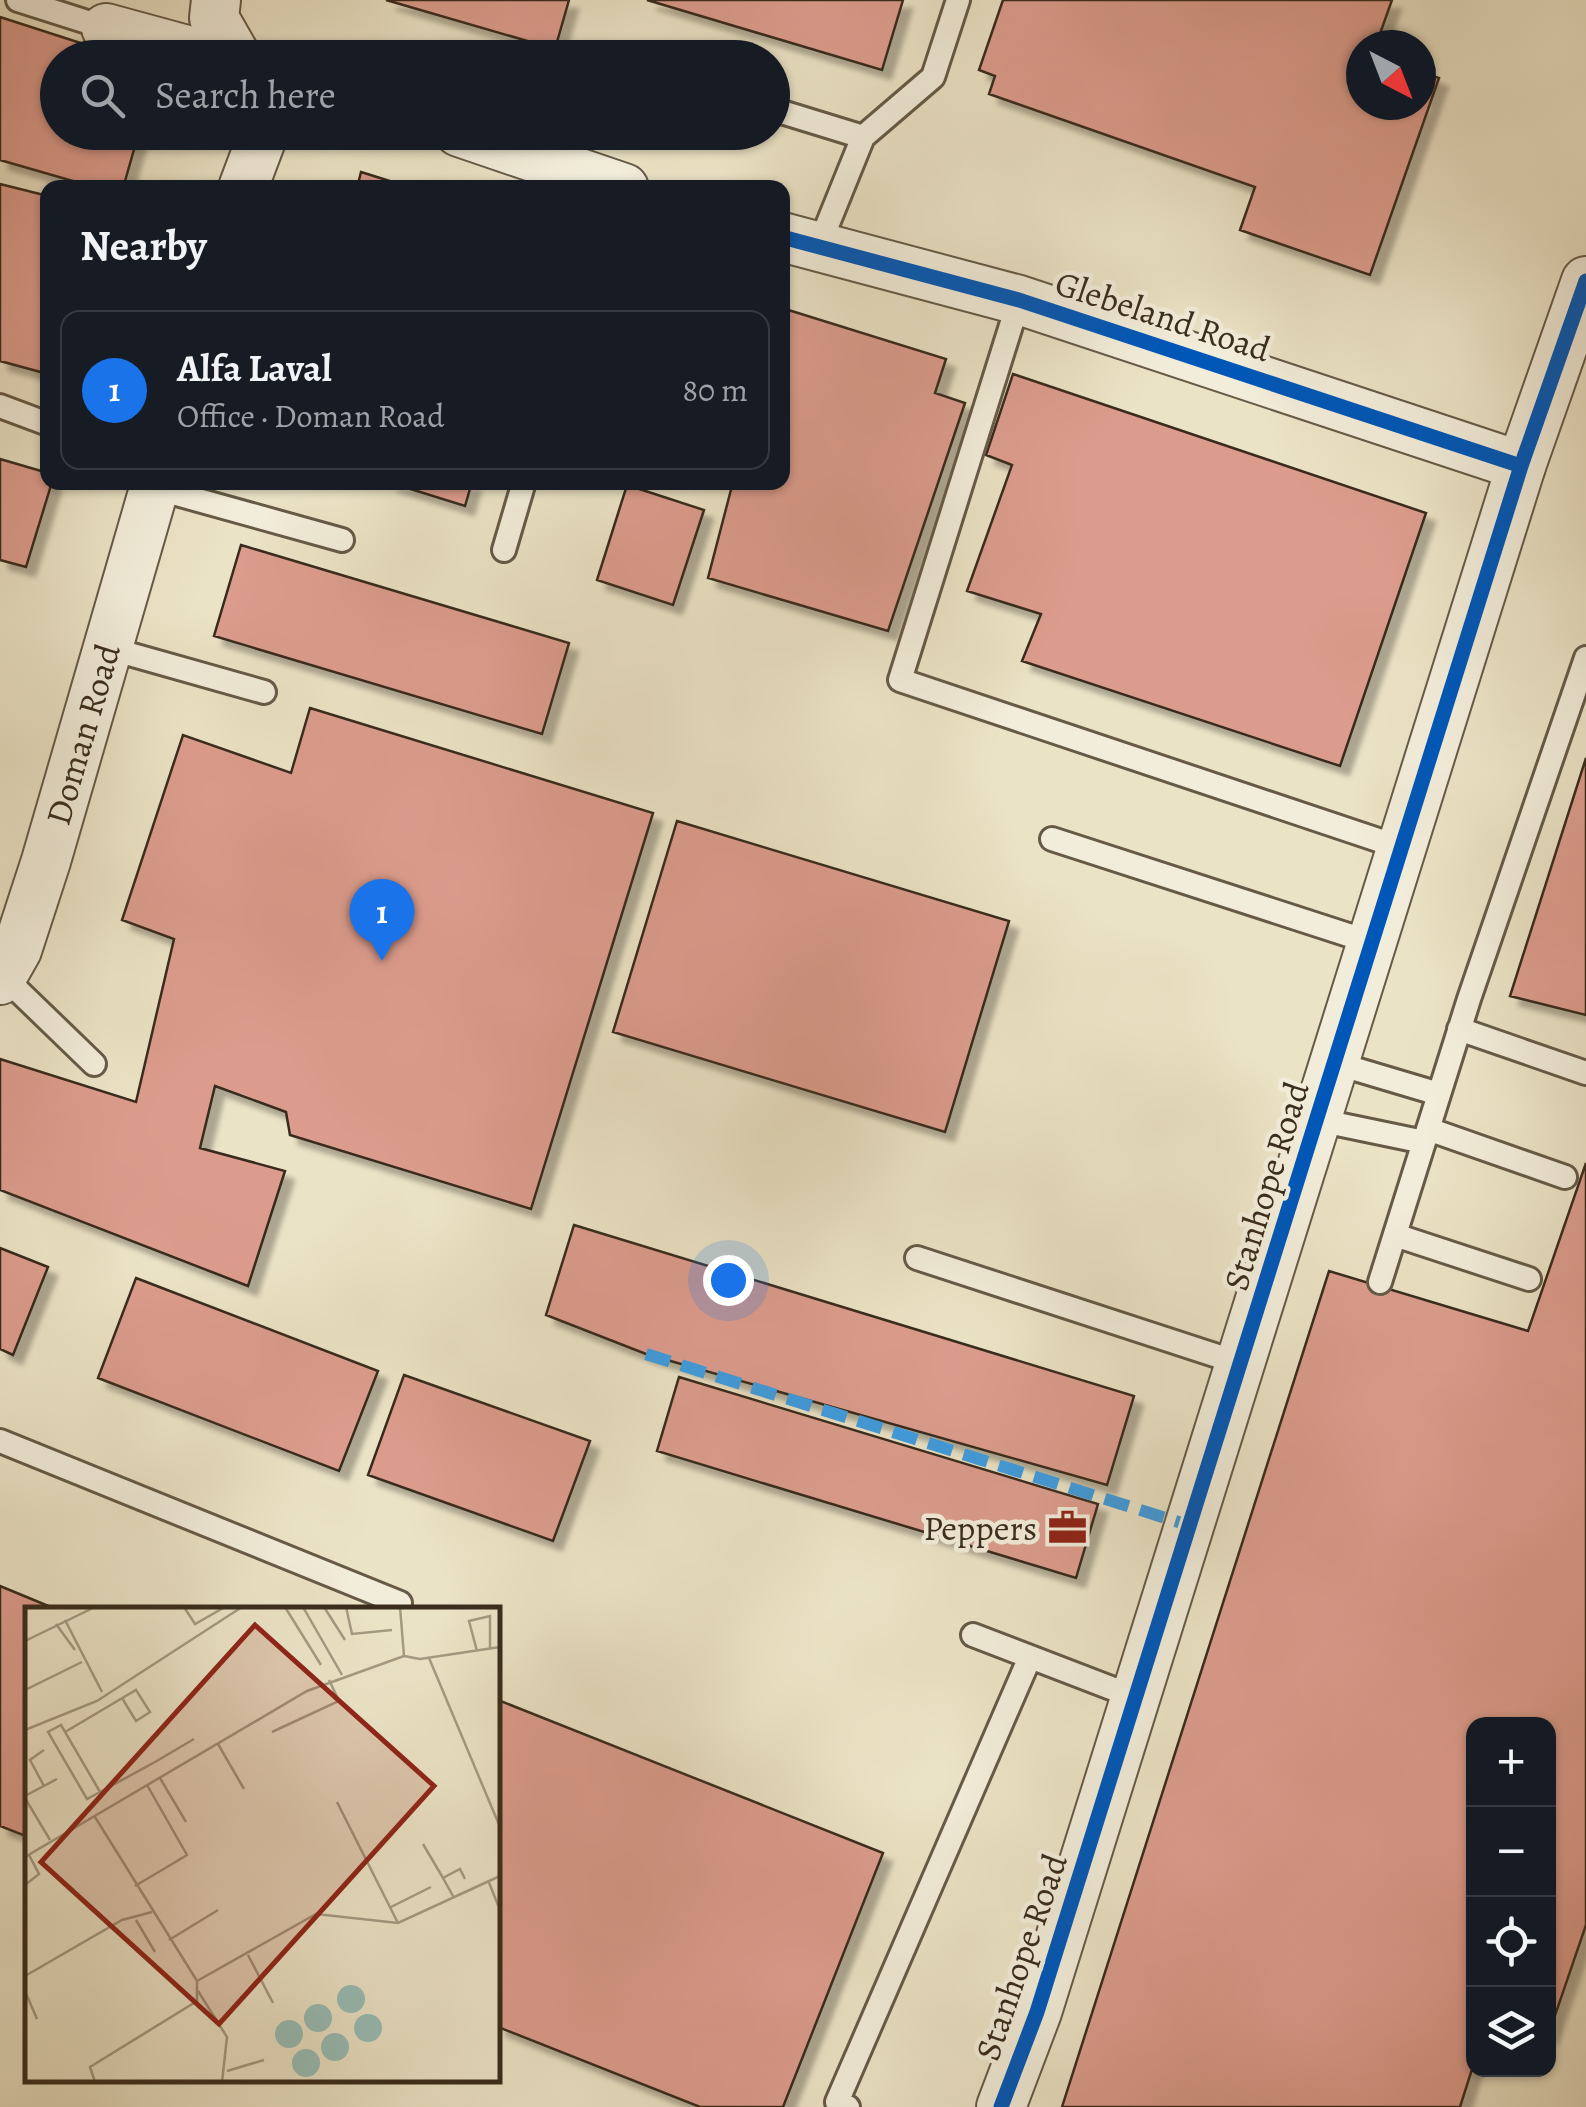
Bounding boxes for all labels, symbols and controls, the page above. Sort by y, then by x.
north arrow [1346,30,1436,120]
search box [40,40,790,150]
icon: search [75,68,130,123]
text: Search here [155,69,336,121]
text: Nearby [80,217,207,274]
street label: Glebeland Road [1049,259,1277,373]
text: Alfa Laval [177,342,332,394]
text: 1 [109,368,120,412]
text: 80 m [682,368,748,412]
text: Office · Doman Road [177,394,444,438]
street label: Doman Road [34,638,132,831]
pin: 1 [350,878,414,961]
street label: Stanhope Road [1212,1076,1321,1296]
your location [703,1255,754,1306]
place label: Peppers [923,1504,1037,1552]
office icon: Peppers [1046,1507,1088,1549]
inset map [25,1607,500,2082]
map controls [1466,1717,1556,2077]
button: + [1466,1717,1556,1807]
button: − [1466,1807,1556,1897]
street label: Stanhope Road [963,1847,1079,2067]
button: locate [1466,1897,1556,1987]
button: layers [1466,1987,1556,2077]

